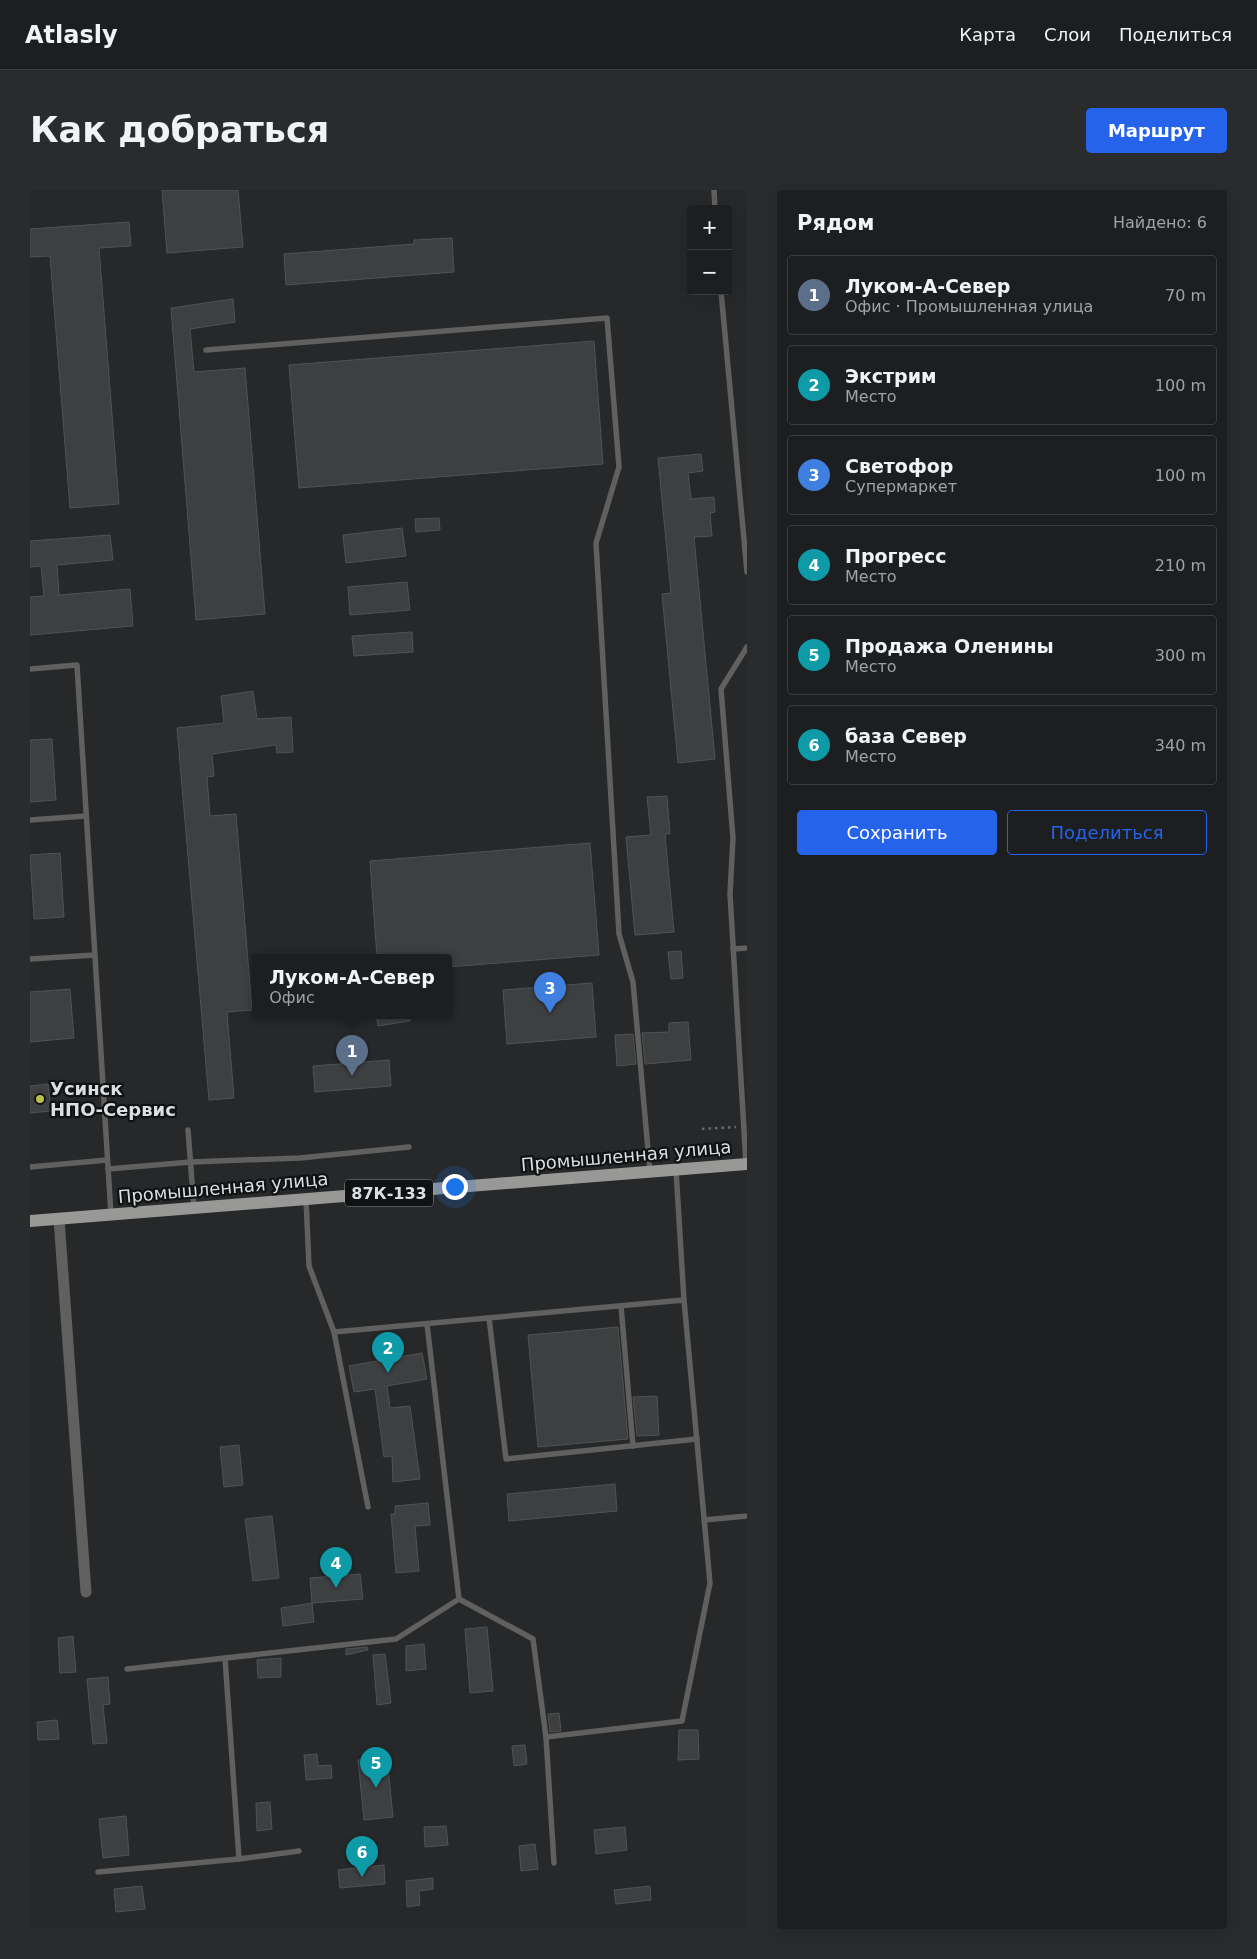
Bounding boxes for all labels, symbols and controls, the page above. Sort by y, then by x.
text: Atlasly [25,21,118,49]
text: Карта [959,24,1016,45]
text: Слои [1044,24,1091,45]
text: Поделиться [1119,24,1232,45]
button: Маршрут [1086,108,1227,153]
text: Как добраться [30,110,329,150]
map controls [687,205,732,295]
button: + [687,205,732,250]
text: Рядом [797,211,874,235]
text: Найдено: 6 [1113,213,1207,232]
button: − [687,250,732,295]
text: Луком-А-Север [845,275,1010,297]
text: 1 [808,286,820,305]
text: 70 m [1165,286,1206,305]
text: Офис · Промышленная улица [845,297,1093,316]
text: Экстрим [845,365,937,387]
text: 2 [808,376,820,395]
text: 100 m [1155,376,1206,395]
text: Место [845,387,897,406]
text: Светофор [845,455,953,477]
text: 3 [808,466,820,485]
text: 100 m [1155,466,1206,485]
text: Супермаркет [845,477,957,496]
text: Прогресс [845,545,947,567]
text: 4 [808,556,820,575]
text: 210 m [1155,556,1206,575]
text: Место [845,567,897,586]
text: Продажа Оленины [845,635,1054,657]
text: 5 [808,646,820,665]
text: 300 m [1155,646,1206,665]
text: Место [845,657,897,676]
text: база Север [845,725,967,747]
text: 6 [808,736,820,755]
text: 340 m [1155,736,1206,755]
text: Место [845,747,897,766]
button: Сохранить [797,810,997,855]
button: Поделиться [1007,810,1207,855]
popup [252,954,452,1019]
text: Луком-А-Север [269,966,435,988]
pin: 3 [534,972,566,1013]
text: Офис [269,988,315,1007]
pin: 1 [336,1035,368,1076]
place label: Усинск НПО-Сервис [50,1078,176,1120]
marker: Усинск НПО-Сервис [34,1093,46,1105]
street label: Промышленная улица [520,1136,732,1175]
street label: Промышленная улица [117,1168,329,1207]
your location [442,1174,468,1200]
road number: 87К-133 [345,1180,433,1206]
pin: 2 [372,1332,404,1373]
pin: 4 [320,1547,352,1588]
pin: 5 [360,1747,392,1788]
pin: 6 [346,1836,378,1877]

